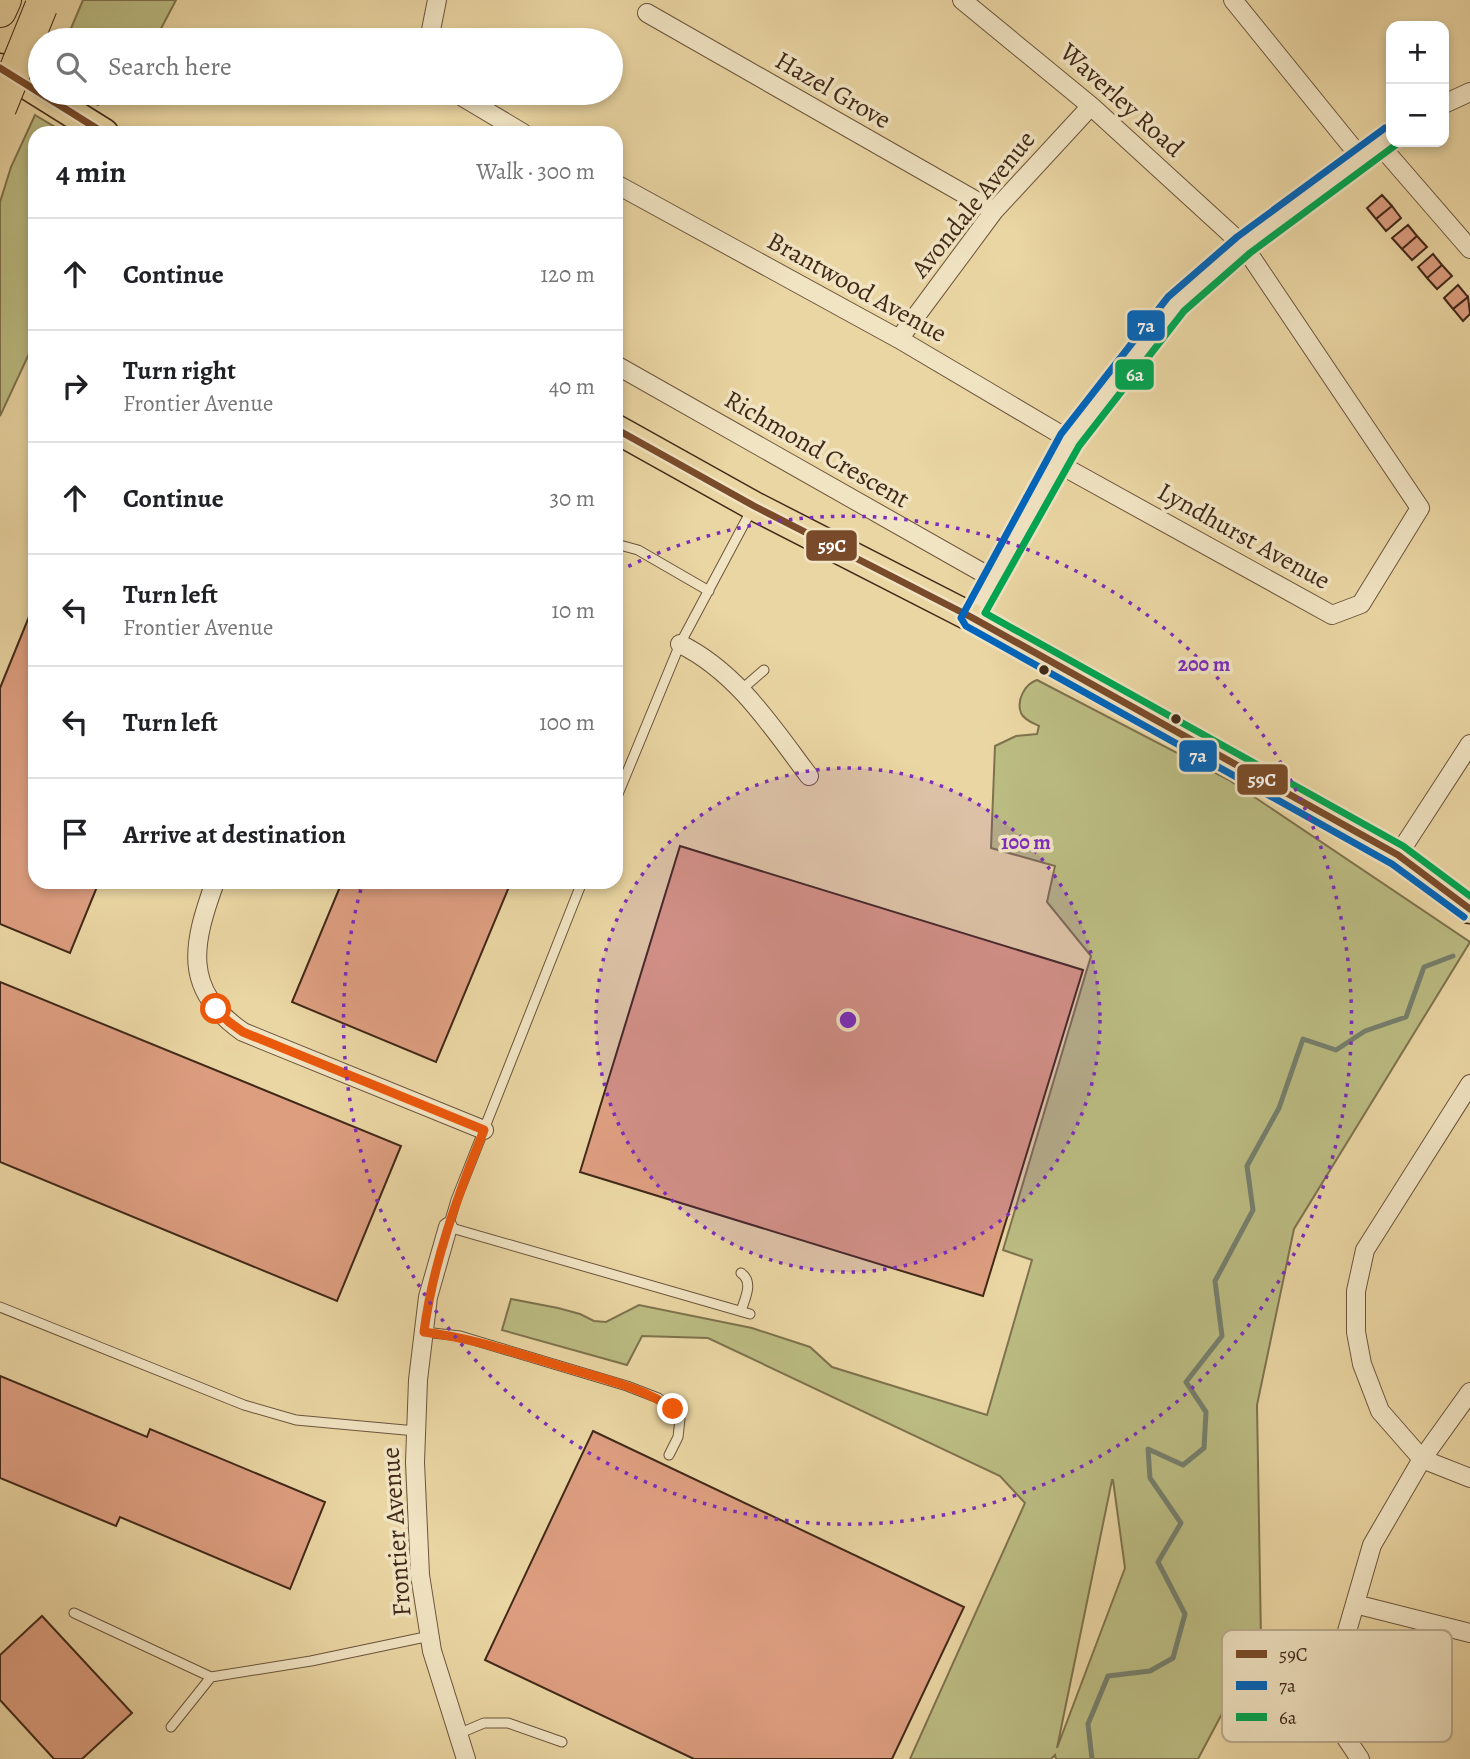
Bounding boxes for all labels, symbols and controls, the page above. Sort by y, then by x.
map controls [1386,21,1449,147]
button: + [1386,21,1449,84]
search box [28,28,623,105]
street label: Waverley Road [1052,34,1191,165]
street label: Hazel Grove [769,43,897,137]
icon: search [52,48,90,86]
text: Search here [108,49,232,84]
button: − [1386,84,1449,147]
street label: Avondale Avenue [902,123,1043,286]
text: 4 min [56,152,126,192]
text: Walk · 300 m [476,156,595,187]
street label: Brantwood Avenue [761,223,953,351]
icon: ahead [56,255,94,293]
text: Continue [123,257,224,292]
text: 120 m [540,259,595,290]
line badge: 7a [1126,309,1166,342]
text: 7a [1137,313,1155,339]
text: Turn right [123,353,236,388]
line badge: 6a [1114,358,1155,391]
text: 6a [1126,362,1145,388]
icon: right [56,367,94,405]
text: 40 m [549,371,595,402]
street label: Richmond Crescent [718,382,916,516]
text: Frontier Avenue [123,388,273,419]
street label: Lyndhurst Avenue [1151,474,1337,598]
icon: ahead [56,479,94,517]
text: Continue [123,481,224,516]
text: 30 m [549,483,595,514]
line badge: 59C [805,529,858,562]
text: 59C [818,533,846,559]
text: Turn left [123,577,218,612]
icon: left [56,591,94,629]
text: 10 m [551,595,595,626]
text: Frontier Avenue [123,612,273,643]
text: 200 m [1178,650,1231,678]
unlabelled marker [1037,663,1051,677]
icon: left [56,703,94,741]
text: Turn left [123,705,218,740]
text: 100 m [539,707,595,738]
unlabelled marker [1169,712,1183,726]
line badge: 7a [1178,739,1218,773]
text: 7a [1189,743,1207,769]
line badge: 59C [1236,763,1289,796]
text: 59C [1248,767,1276,793]
icon: arrive [56,815,94,853]
text: Arrive at destination [123,817,346,852]
text: 100 m [1001,828,1051,856]
route start [200,993,231,1024]
centre of rings [836,1008,860,1032]
route end [657,1393,688,1424]
street label: Frontier Avenue [373,1446,419,1618]
legend [1222,1630,1452,1742]
text: 59C [1279,1642,1308,1668]
text: 7a [1279,1673,1296,1699]
text: 6a [1279,1705,1297,1731]

